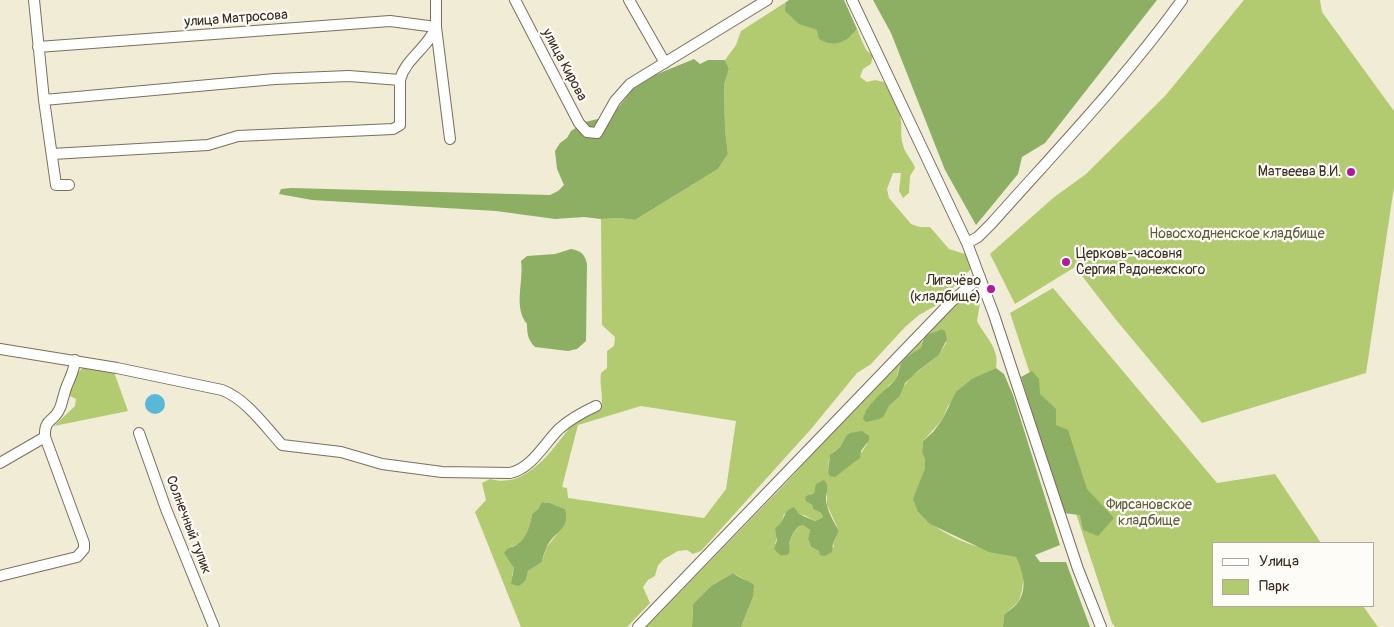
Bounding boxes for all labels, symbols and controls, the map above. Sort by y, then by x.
street label: улица Матросова [184,7,288,31]
street label: улица Кирова [538,26,590,104]
place label: Матвеева В.И. [1258,164,1341,180]
marker: Матвеева В.И. [1345,166,1357,178]
park label: Новосходненское кладбище [1149,226,1325,242]
place label: Церковь-часовня Сергия Радонежского [1076,246,1205,278]
marker: Церковь-часовня Сергия Радонежского [1060,256,1072,268]
place label: Лигачёво (кладбище) [910,273,981,306]
marker: Лигачёво (кладбище) [985,283,997,295]
street label: Солнечный тупик [162,474,214,576]
park label: Фирсановское кладбище [1106,497,1192,530]
legend [1212,542,1374,607]
text: Улица [1259,552,1299,571]
text: Парк [1259,577,1290,596]

